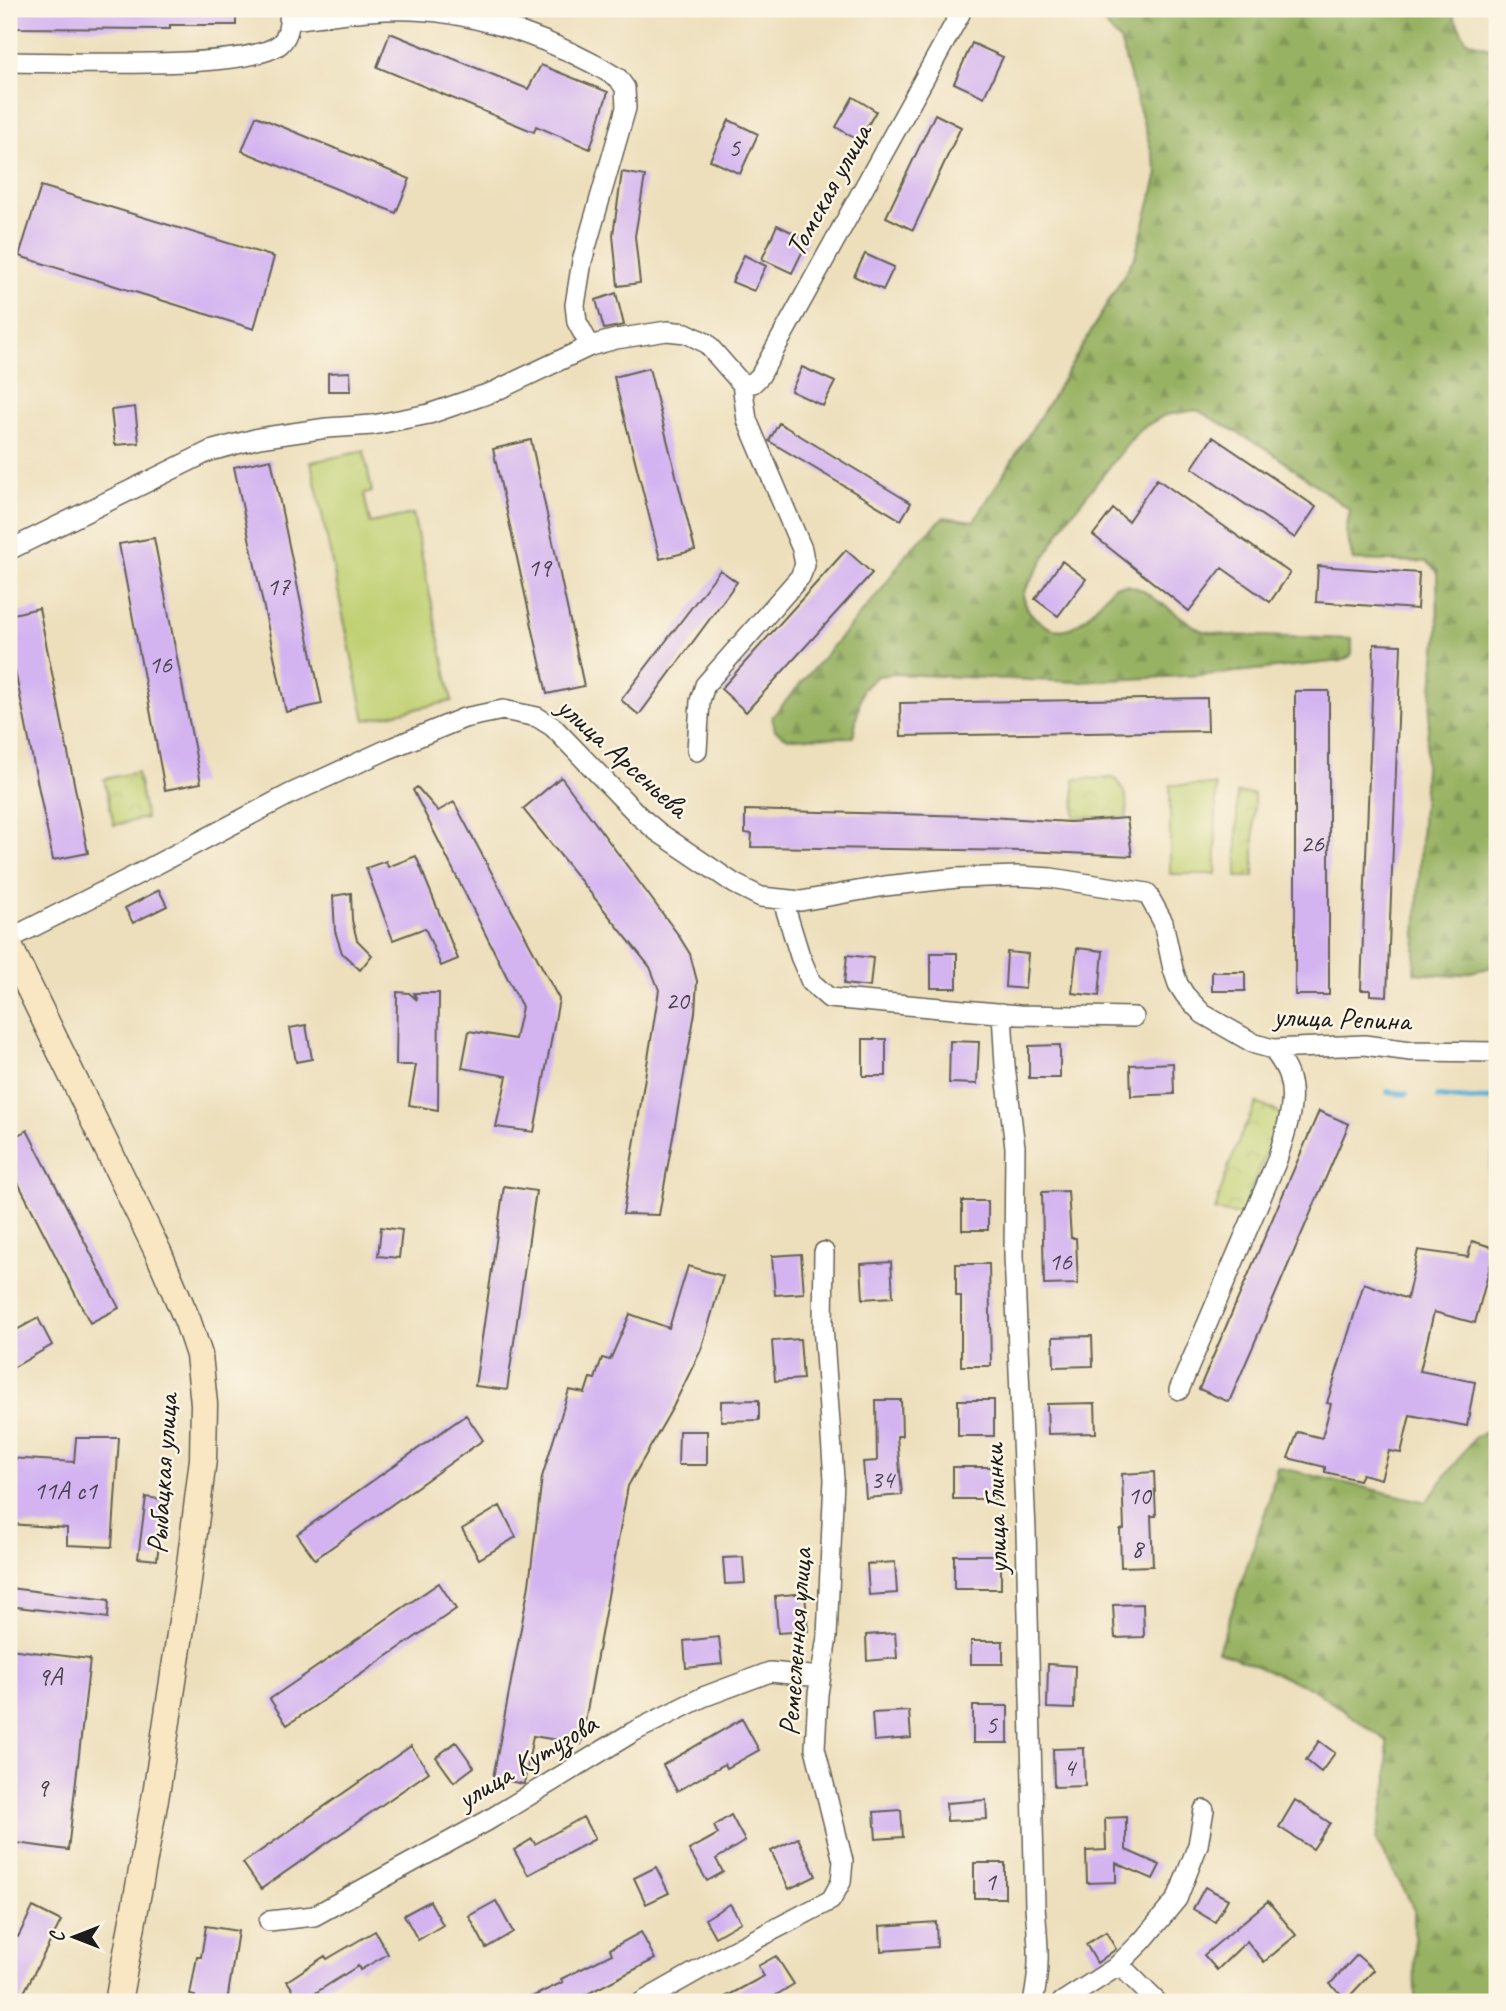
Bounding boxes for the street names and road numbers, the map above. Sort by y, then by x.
street label: Томская улица [776,115,881,263]
street label: улица Арсеньева [548,687,699,828]
street label: улица Репина [1271,997,1414,1039]
street label: Рыбацкая улица [137,1390,187,1555]
street label: улица Глинки [974,1442,1016,1577]
street label: Ремесленная улица [769,1545,821,1737]
street label: улица Кутузова [448,1703,606,1819]

